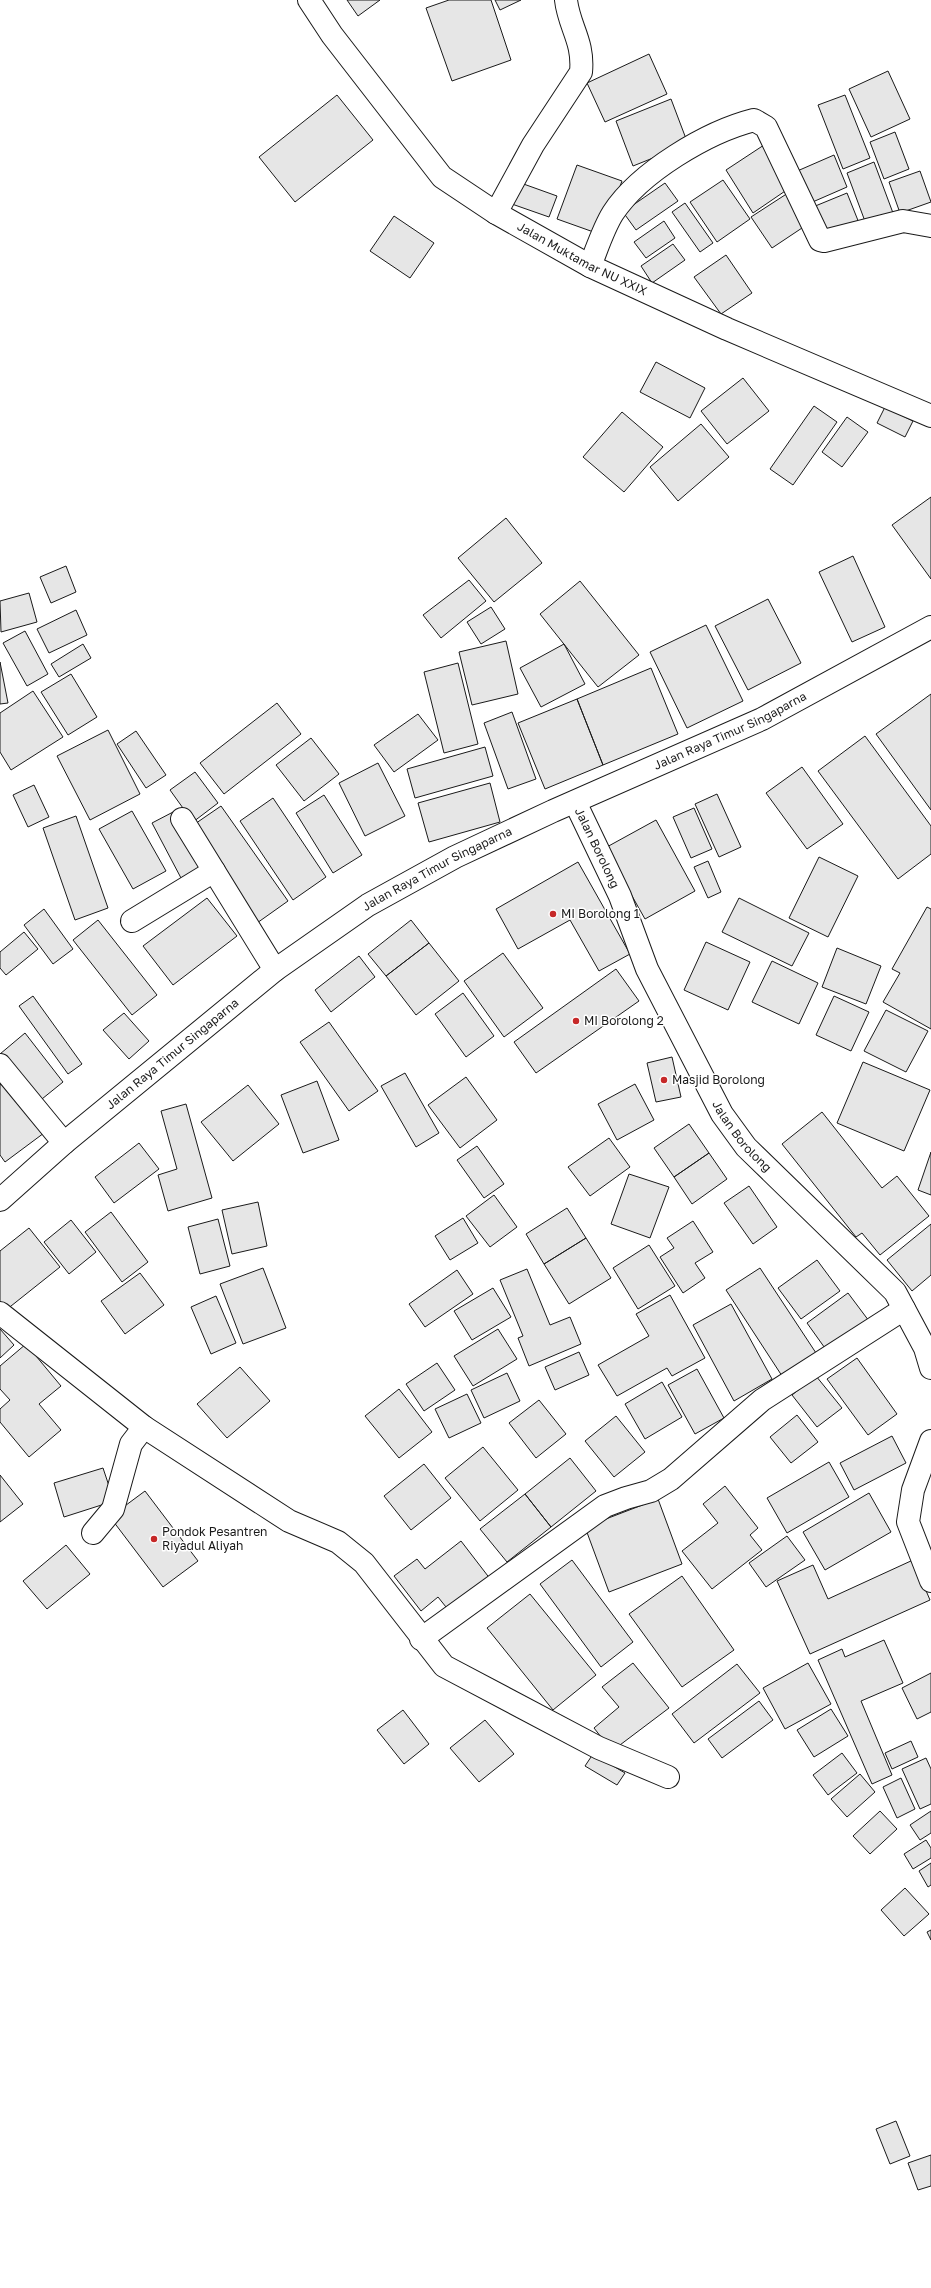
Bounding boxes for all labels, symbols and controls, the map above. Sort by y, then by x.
street label: Jalan Muktamar NU XXIX [515,219,650,298]
street label: Jalan Raya Timur Singaparna [651,688,809,773]
street label: Jalan Borolong [572,805,623,890]
street label: Jalan Raya Timur Singaparna [359,823,514,914]
place label: MI Borolong 1 [561,906,640,921]
marker: MI Borolong 1 [548,909,558,919]
street label: Jalan Raya Timur Singaparna [103,995,242,1112]
place label: MI Borolong 2 [584,1013,664,1028]
marker: MI Borolong 2 [571,1016,581,1026]
place label: Masjid Borolong [672,1072,765,1087]
marker: Masjid Borolong [659,1075,669,1085]
street label: Jalan Borolong [709,1098,775,1175]
place label: Pondok Pesantren Riyadul Aliyah [162,1524,267,1553]
marker: Pondok Pesantren Riyadul Aliyah [149,1534,159,1544]

